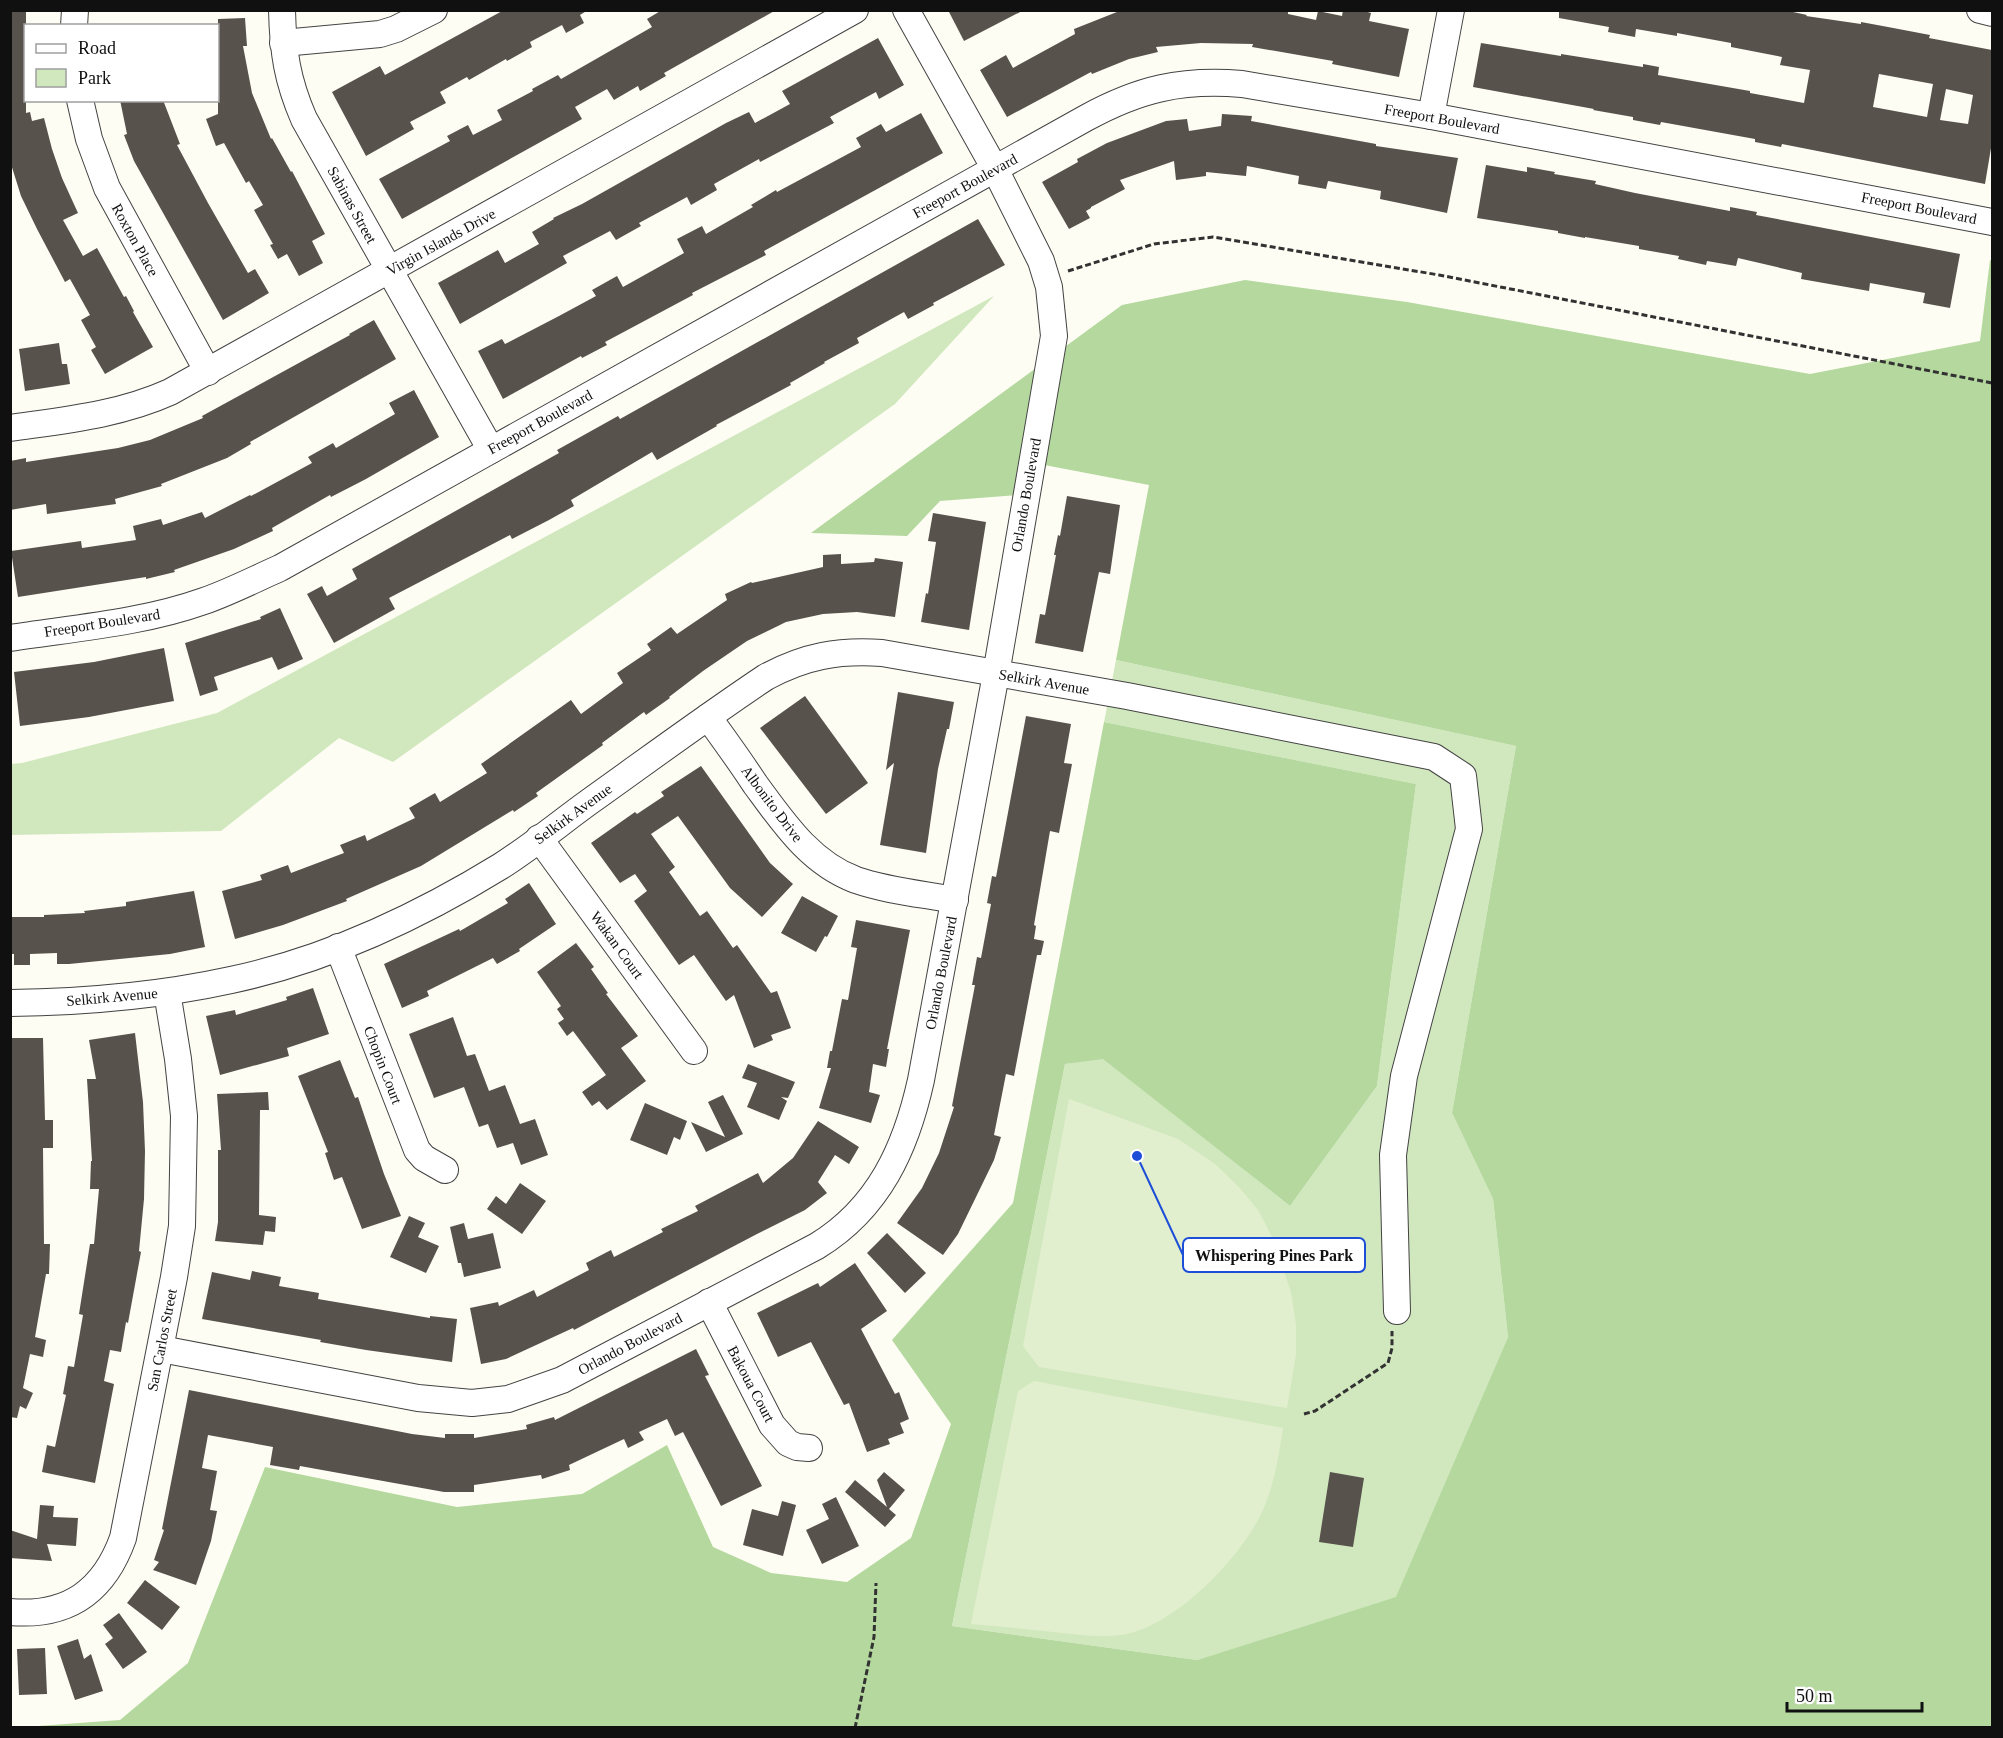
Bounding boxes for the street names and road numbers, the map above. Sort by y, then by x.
street label: Freeport Boulevard [1383,101,1502,137]
street label: Freeport Boulevard [910,150,1020,221]
street label: Sabinas Street [324,164,380,247]
street label: Freeport Boulevard [1860,189,1978,227]
street label: Roxton Place [109,201,162,279]
street label: Virgin Islands Drive [384,205,499,279]
street label: Freeport Boulevard [485,386,595,457]
street label: Orlando Boulevard [1008,436,1044,553]
street label: Freeport Boulevard [43,606,162,640]
street label: Selkirk Avenue [997,666,1091,698]
street label: Albonito Drive [738,763,806,846]
street label: Selkirk Avenue [531,780,615,847]
street label: Wakan Court [587,908,647,982]
street label: Orlando Boulevard [922,914,960,1031]
street label: Selkirk Avenue [66,985,159,1009]
street label: Chopin Court [361,1024,405,1107]
street label: San Carlos Street [144,1287,180,1393]
street label: Orlando Boulevard [575,1310,685,1378]
street label: Bakoua Court [724,1343,778,1425]

